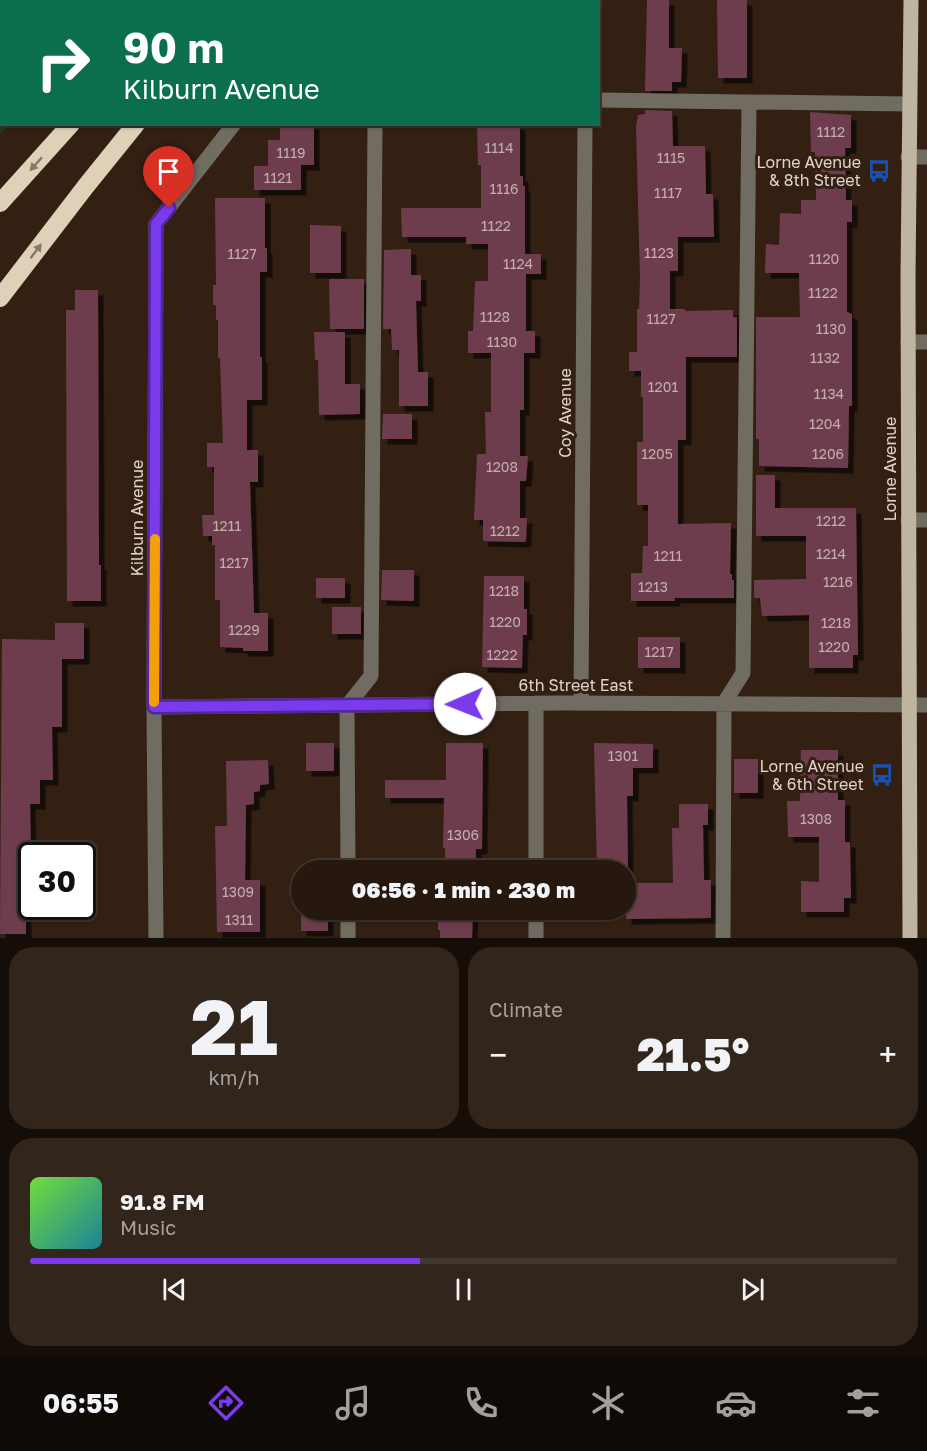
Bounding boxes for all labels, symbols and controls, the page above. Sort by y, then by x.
text: 90 m [123,22,224,72]
icon: right [24,24,102,102]
text: Kilburn Avenue [123,73,320,105]
house number: 1112 [817,123,845,140]
house number: 1114 [485,139,513,156]
house number: 1119 [277,144,305,161]
pin [143,146,194,208]
house number: 1115 [657,149,685,166]
place label: Lorne Avenue & 8th Street [757,152,861,190]
icon: arrive [152,155,185,188]
one-way arrow [30,156,43,171]
bus stop icon: Lorne Avenue & 8th Street [866,158,892,184]
house number: 1121 [264,169,292,186]
house number: 1116 [490,180,518,197]
house number: 1117 [654,184,682,201]
house number: 1122 [481,217,511,234]
one-way arrow [29,244,41,259]
house number: 1123 [644,244,674,261]
house number: 1127 [227,245,257,262]
house number: 1120 [809,250,839,267]
house number: 1124 [503,255,533,272]
house number: 1122 [808,284,838,301]
house number: 1128 [480,308,510,325]
house number: 1127 [646,310,676,327]
house number: 1130 [816,320,846,337]
house number: 1130 [487,333,517,350]
house number: 1132 [810,349,840,366]
street label: Coy Avenue [555,368,575,458]
house number: 1201 [648,378,678,395]
house number: 1134 [814,385,844,402]
house number: 1204 [809,415,841,432]
street label: Lorne Avenue [880,417,900,521]
house number: 1205 [641,445,673,462]
house number: 1206 [812,445,844,462]
house number: 1208 [486,458,518,475]
street label: Kilburn Avenue [127,460,147,576]
house number: 1212 [816,512,846,529]
house number: 1211 [213,517,241,534]
house number: 1212 [490,522,520,539]
house number: 1214 [816,545,846,562]
house number: 1211 [654,547,682,564]
house number: 1217 [219,554,249,571]
house number: 1216 [823,573,853,590]
house number: 1213 [638,578,668,595]
house number: 1218 [489,582,519,599]
house number: 1220 [489,613,521,630]
house number: 1218 [821,614,851,631]
house number: 1229 [228,621,260,638]
house number: 1220 [818,638,850,655]
house number: 1217 [644,643,674,660]
house number: 1222 [486,646,518,663]
position arrow [433,672,497,736]
street label: 6th Street East [519,675,633,695]
house number: 1301 [608,747,638,764]
place label: Lorne Avenue & 6th Street [760,756,864,794]
bus stop icon: Lorne Avenue & 6th Street [869,762,895,788]
house number: 1308 [800,810,832,827]
house number: 1306 [447,826,479,843]
speed limit sign: 30 [18,842,96,920]
text: 06:56 · 1 min · 230 m [352,876,575,903]
house number: 1309 [222,883,254,900]
house number: 1311 [225,911,253,928]
text: 21 [190,979,278,1072]
text: Climate [489,997,563,1021]
text: 21.5° [637,1027,749,1081]
text: − [489,1035,507,1074]
text: + [879,1035,897,1074]
text: km/h [209,1065,259,1089]
text: 91.8 FM [120,1188,205,1215]
text: Music [120,1215,176,1239]
icon: previous [158,1273,191,1306]
icon: pause [447,1273,480,1306]
icon: next [736,1273,769,1306]
icon: directions [205,1382,247,1424]
icon: music [332,1382,374,1424]
icon: phone [460,1382,502,1424]
icon: climate [587,1382,629,1424]
icon: car [715,1382,757,1424]
icon: filters [842,1382,884,1424]
text: 06:55 [43,1387,119,1419]

